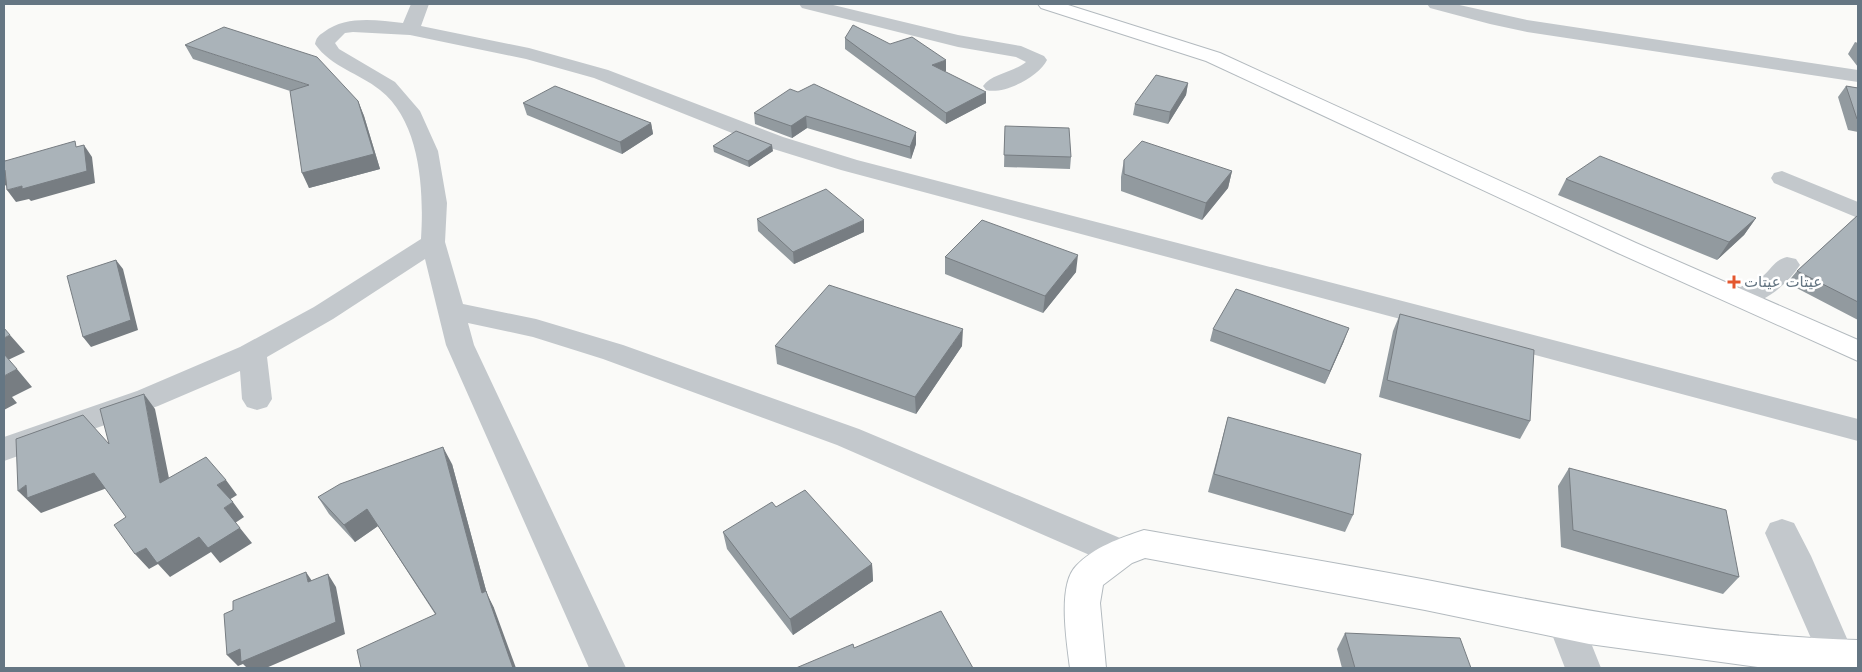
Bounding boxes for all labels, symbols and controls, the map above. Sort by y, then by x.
place label: عيتات عيتات [1744,273,1822,291]
marker: عيتات عيتات [1728,276,1740,288]

